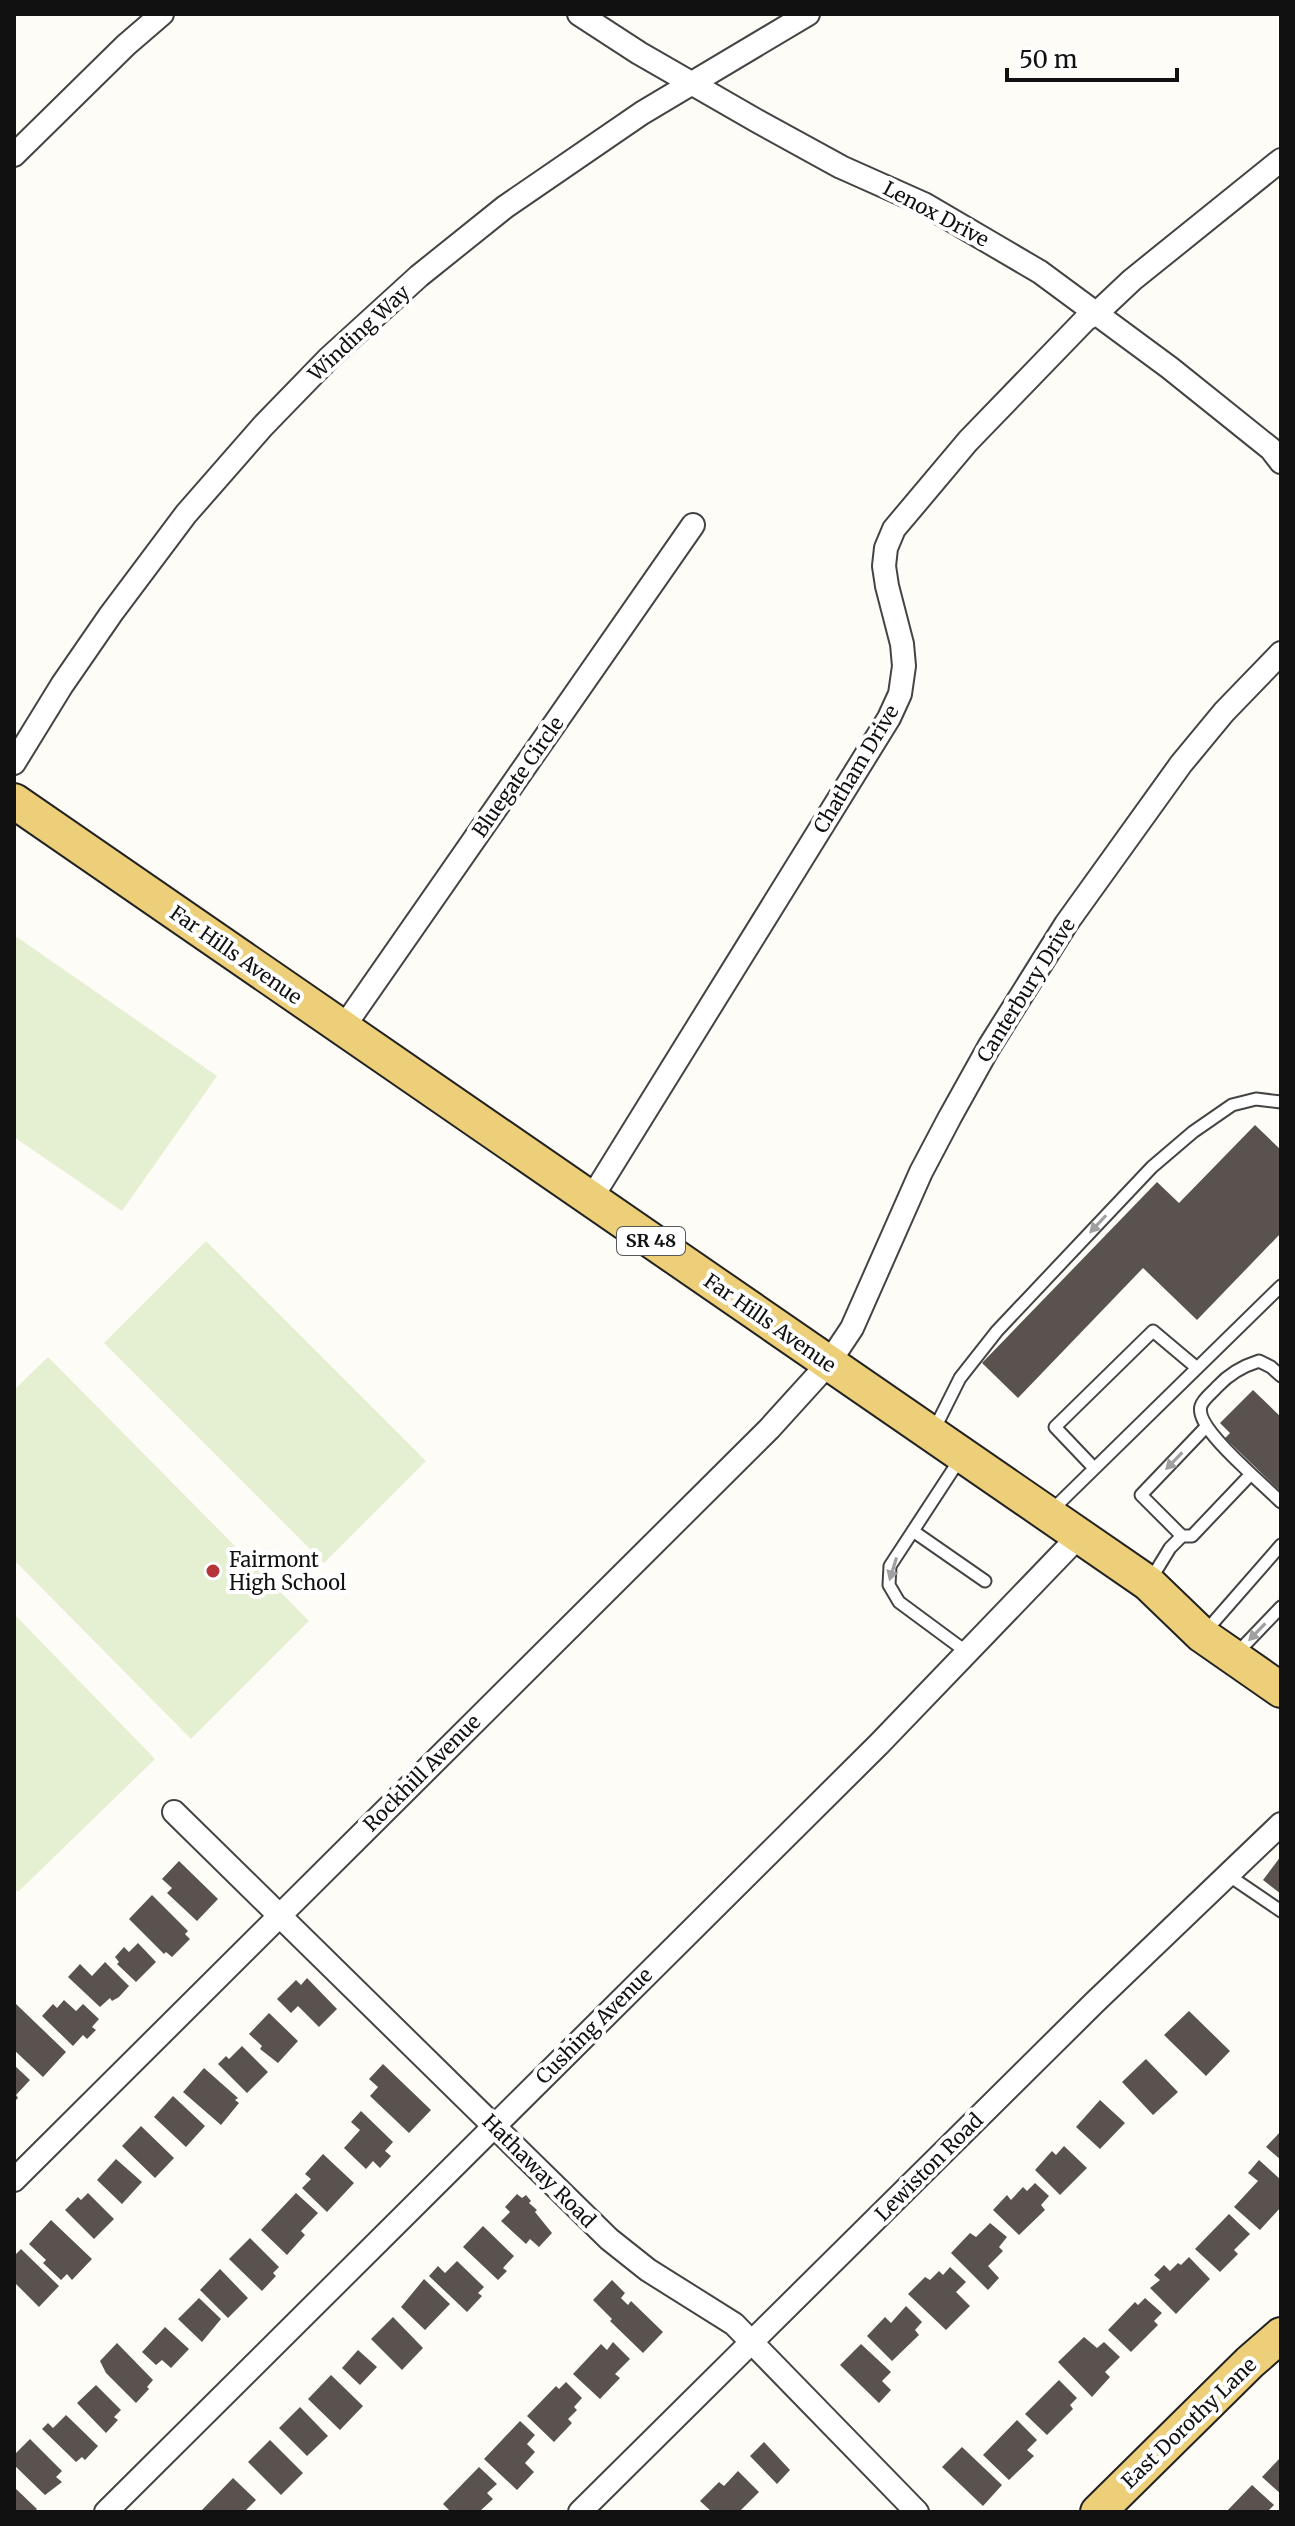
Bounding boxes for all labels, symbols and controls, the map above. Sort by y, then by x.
scale bar [1007,32,1177,82]
text: 50 m [1019,44,1078,75]
street label: Lenox Drive [879,175,993,252]
street label: Winding Way [302,279,415,387]
street label: Chatham Drive [808,700,904,837]
street label: Bluegate Circle [467,711,569,842]
street label: Far Hills Avenue [165,900,307,1009]
street label: Canterbury Drive [971,913,1080,1067]
one-way arrow [1090,1214,1108,1233]
road number: SR 48 [617,1227,685,1255]
street label: Far Hills Avenue [699,1268,841,1377]
one-way arrow [1165,1451,1184,1470]
place label: Fairmont High School [229,1547,346,1595]
one-way arrow [886,1557,899,1581]
marker: Fairmont High School [204,1562,222,1580]
one-way arrow [1249,1622,1267,1641]
street label: Rockhill Avenue [358,1709,485,1836]
street label: Cushing Avenue [530,1962,657,2089]
street label: Lewiston Road [870,2108,988,2226]
street label: Hathaway Road [477,2109,601,2233]
street label: East Dorothy Lane [1116,2352,1261,2493]

